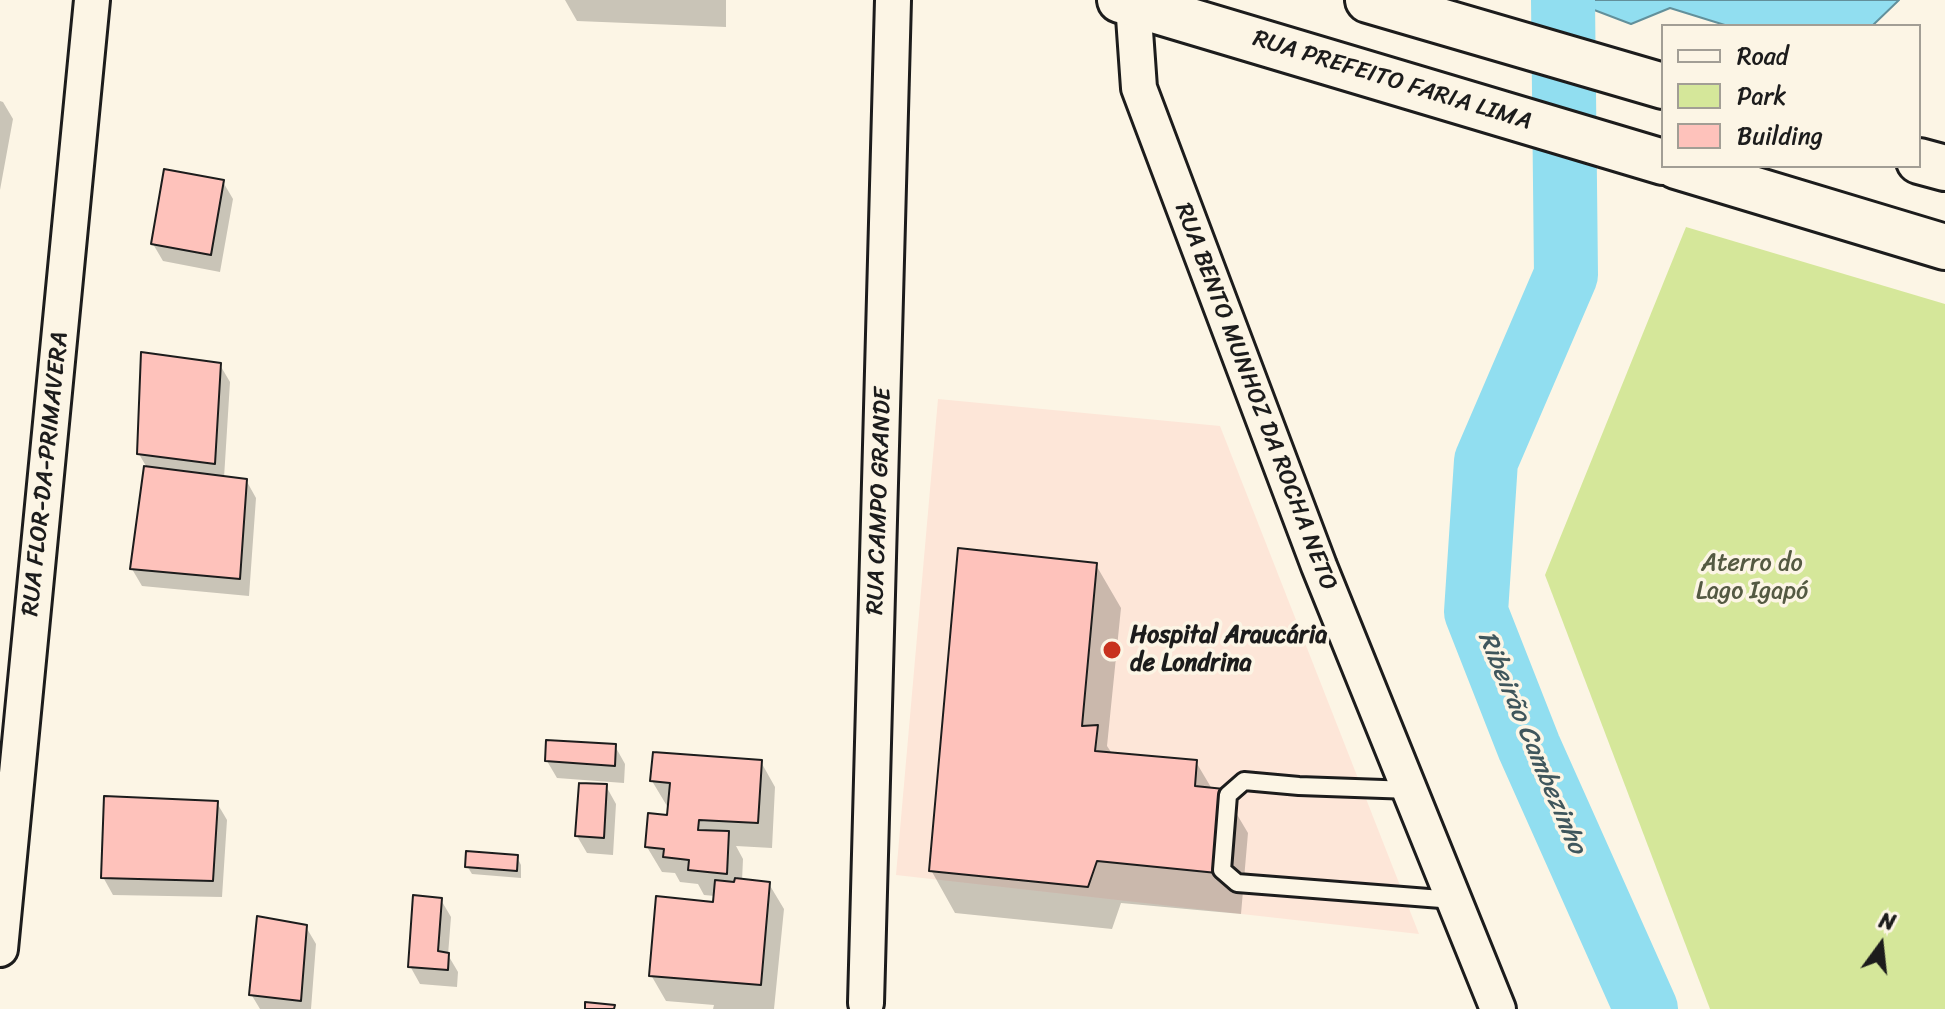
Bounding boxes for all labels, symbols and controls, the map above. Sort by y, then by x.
legend [1661,24,1921,168]
street label: RUA PREFEITO FARIA LIMA [1249,25,1535,137]
text: Road [1737,35,1788,77]
text: Park [1737,75,1786,117]
text: Building [1737,115,1823,157]
street label: RUA BENTO MUNHOZ DA ROCHA NETO [1168,199,1342,595]
street label: RUA FLOR-DA-PRIMAVERA [17,330,75,618]
street label: RUA CAMPO GRANDE [862,387,898,615]
park label: Aterro do Lago Igapó [1696,550,1808,606]
place label: Hospital Araucária de Londrina [1130,622,1327,678]
water label: Ribeirão Cambezinho [1470,627,1592,859]
marker: Hospital Araucária de Londrina [1101,639,1123,661]
text: N [1875,901,1900,942]
north arrow [1841,905,1921,985]

